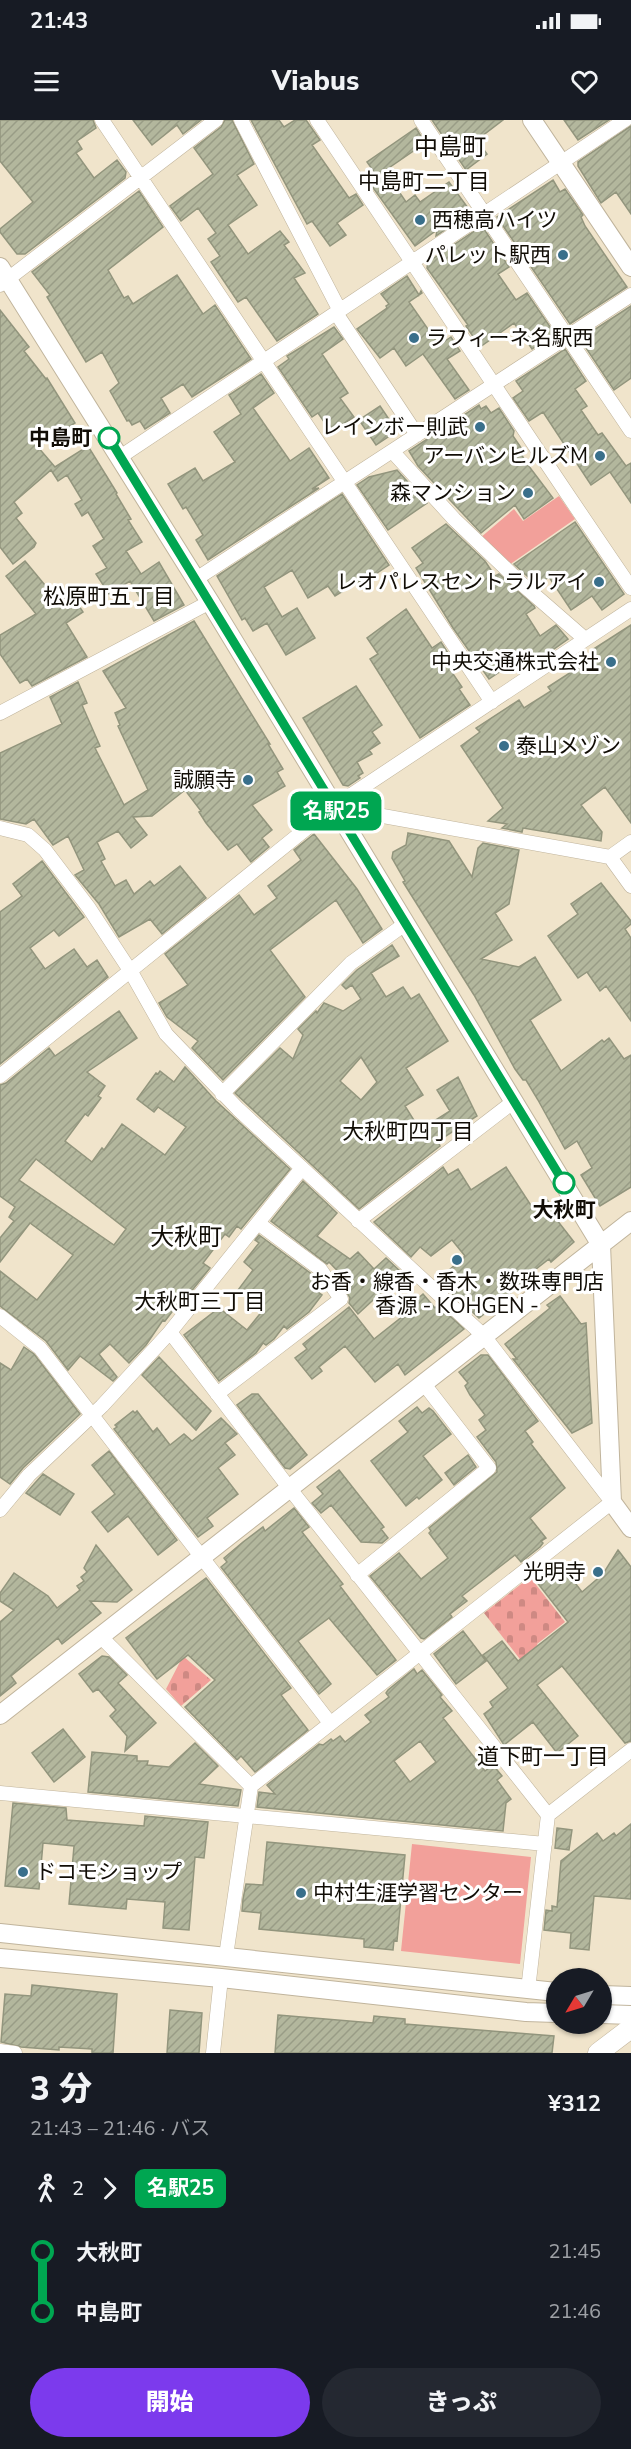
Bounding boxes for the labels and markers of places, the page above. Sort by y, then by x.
place label: 西穂高ハイツ [432,206,558,234]
marker: 西穂高ハイツ [413,213,427,227]
place label: パレット駅西 [425,241,551,269]
marker: パレット駅西 [556,248,570,262]
place label: ラフィーネ名駅西 [426,324,594,352]
marker: ラフィーネ名駅西 [407,331,421,345]
place label: レインボー則武 [321,413,468,441]
marker: レインボー則武 [473,420,487,434]
place label: 中島町 [29,424,92,452]
marker: 中島町 [98,427,120,449]
place label: アーバンヒルズM [423,442,588,470]
marker: アーバンヒルズM [593,449,607,463]
place label: 森マンション [390,479,516,507]
marker: 森マンション [521,486,535,500]
place label: レオパレスセントラルアイ [336,568,587,596]
marker: レオパレスセントラルアイ [592,575,606,589]
place label: 中央交通株式会社 [431,648,599,676]
marker: 中央交通株式会社 [604,655,618,669]
place label: 泰山メゾン [516,732,621,760]
marker: 泰山メゾン [497,739,511,753]
place label: 誠願寺 [173,766,236,794]
marker: 誠願寺 [241,773,255,787]
marker: 大秋町 [553,1172,575,1194]
place label: 大秋町 [533,1196,596,1224]
marker: お香・線香・香木・数珠専門店 香源 - KOHGEN - [450,1253,464,1267]
place label: お香・線香・香木・数珠専門店 香源 - KOHGEN - [310,1268,604,1320]
place label: 光明寺 [523,1558,586,1586]
marker: 光明寺 [591,1565,605,1579]
place label: ドコモショップ [35,1858,182,1886]
marker: ドコモショップ [16,1865,30,1879]
place label: 中村生涯学習センター [313,1879,523,1907]
marker: 中村生涯学習センター [294,1886,308,1900]

